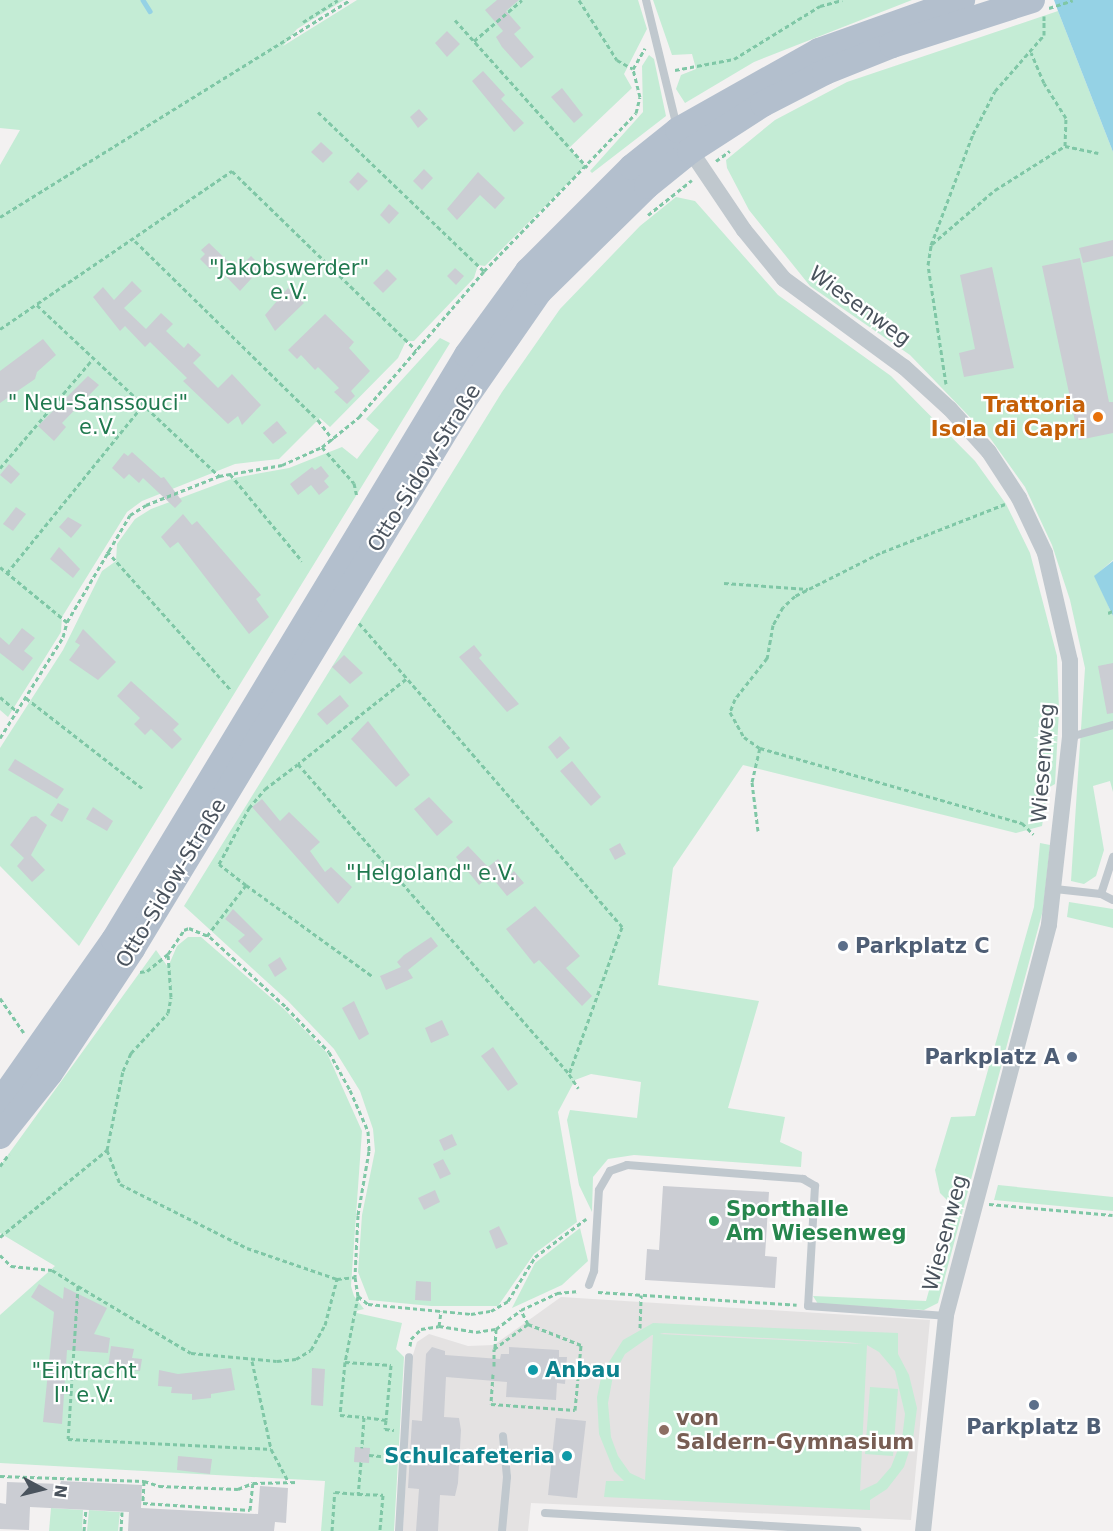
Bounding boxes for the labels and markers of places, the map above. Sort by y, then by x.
place label: Trattoria Isola di Capri [931,392,1086,442]
marker: Trattoria Isola di Capri [1091,410,1105,424]
place label: Parkplatz C [855,933,990,959]
marker: Parkplatz C [836,939,850,953]
place label: Parkplatz A [924,1044,1060,1070]
marker: Parkplatz A [1065,1050,1079,1064]
place label: Sporthalle Am Wiesenweg [726,1196,906,1246]
marker: Sporthalle Am Wiesenweg [707,1214,721,1228]
place label: Anbau [545,1357,620,1383]
marker: Anbau [526,1363,540,1377]
marker: Parkplatz B [1027,1398,1041,1412]
place label: von Saldern-Gymnasium [676,1405,914,1455]
place label: Parkplatz B [966,1414,1102,1440]
marker: von Saldern-Gymnasium [657,1423,671,1437]
place label: Schulcafeteria [384,1443,555,1469]
marker: Schulcafeteria [560,1449,574,1463]

